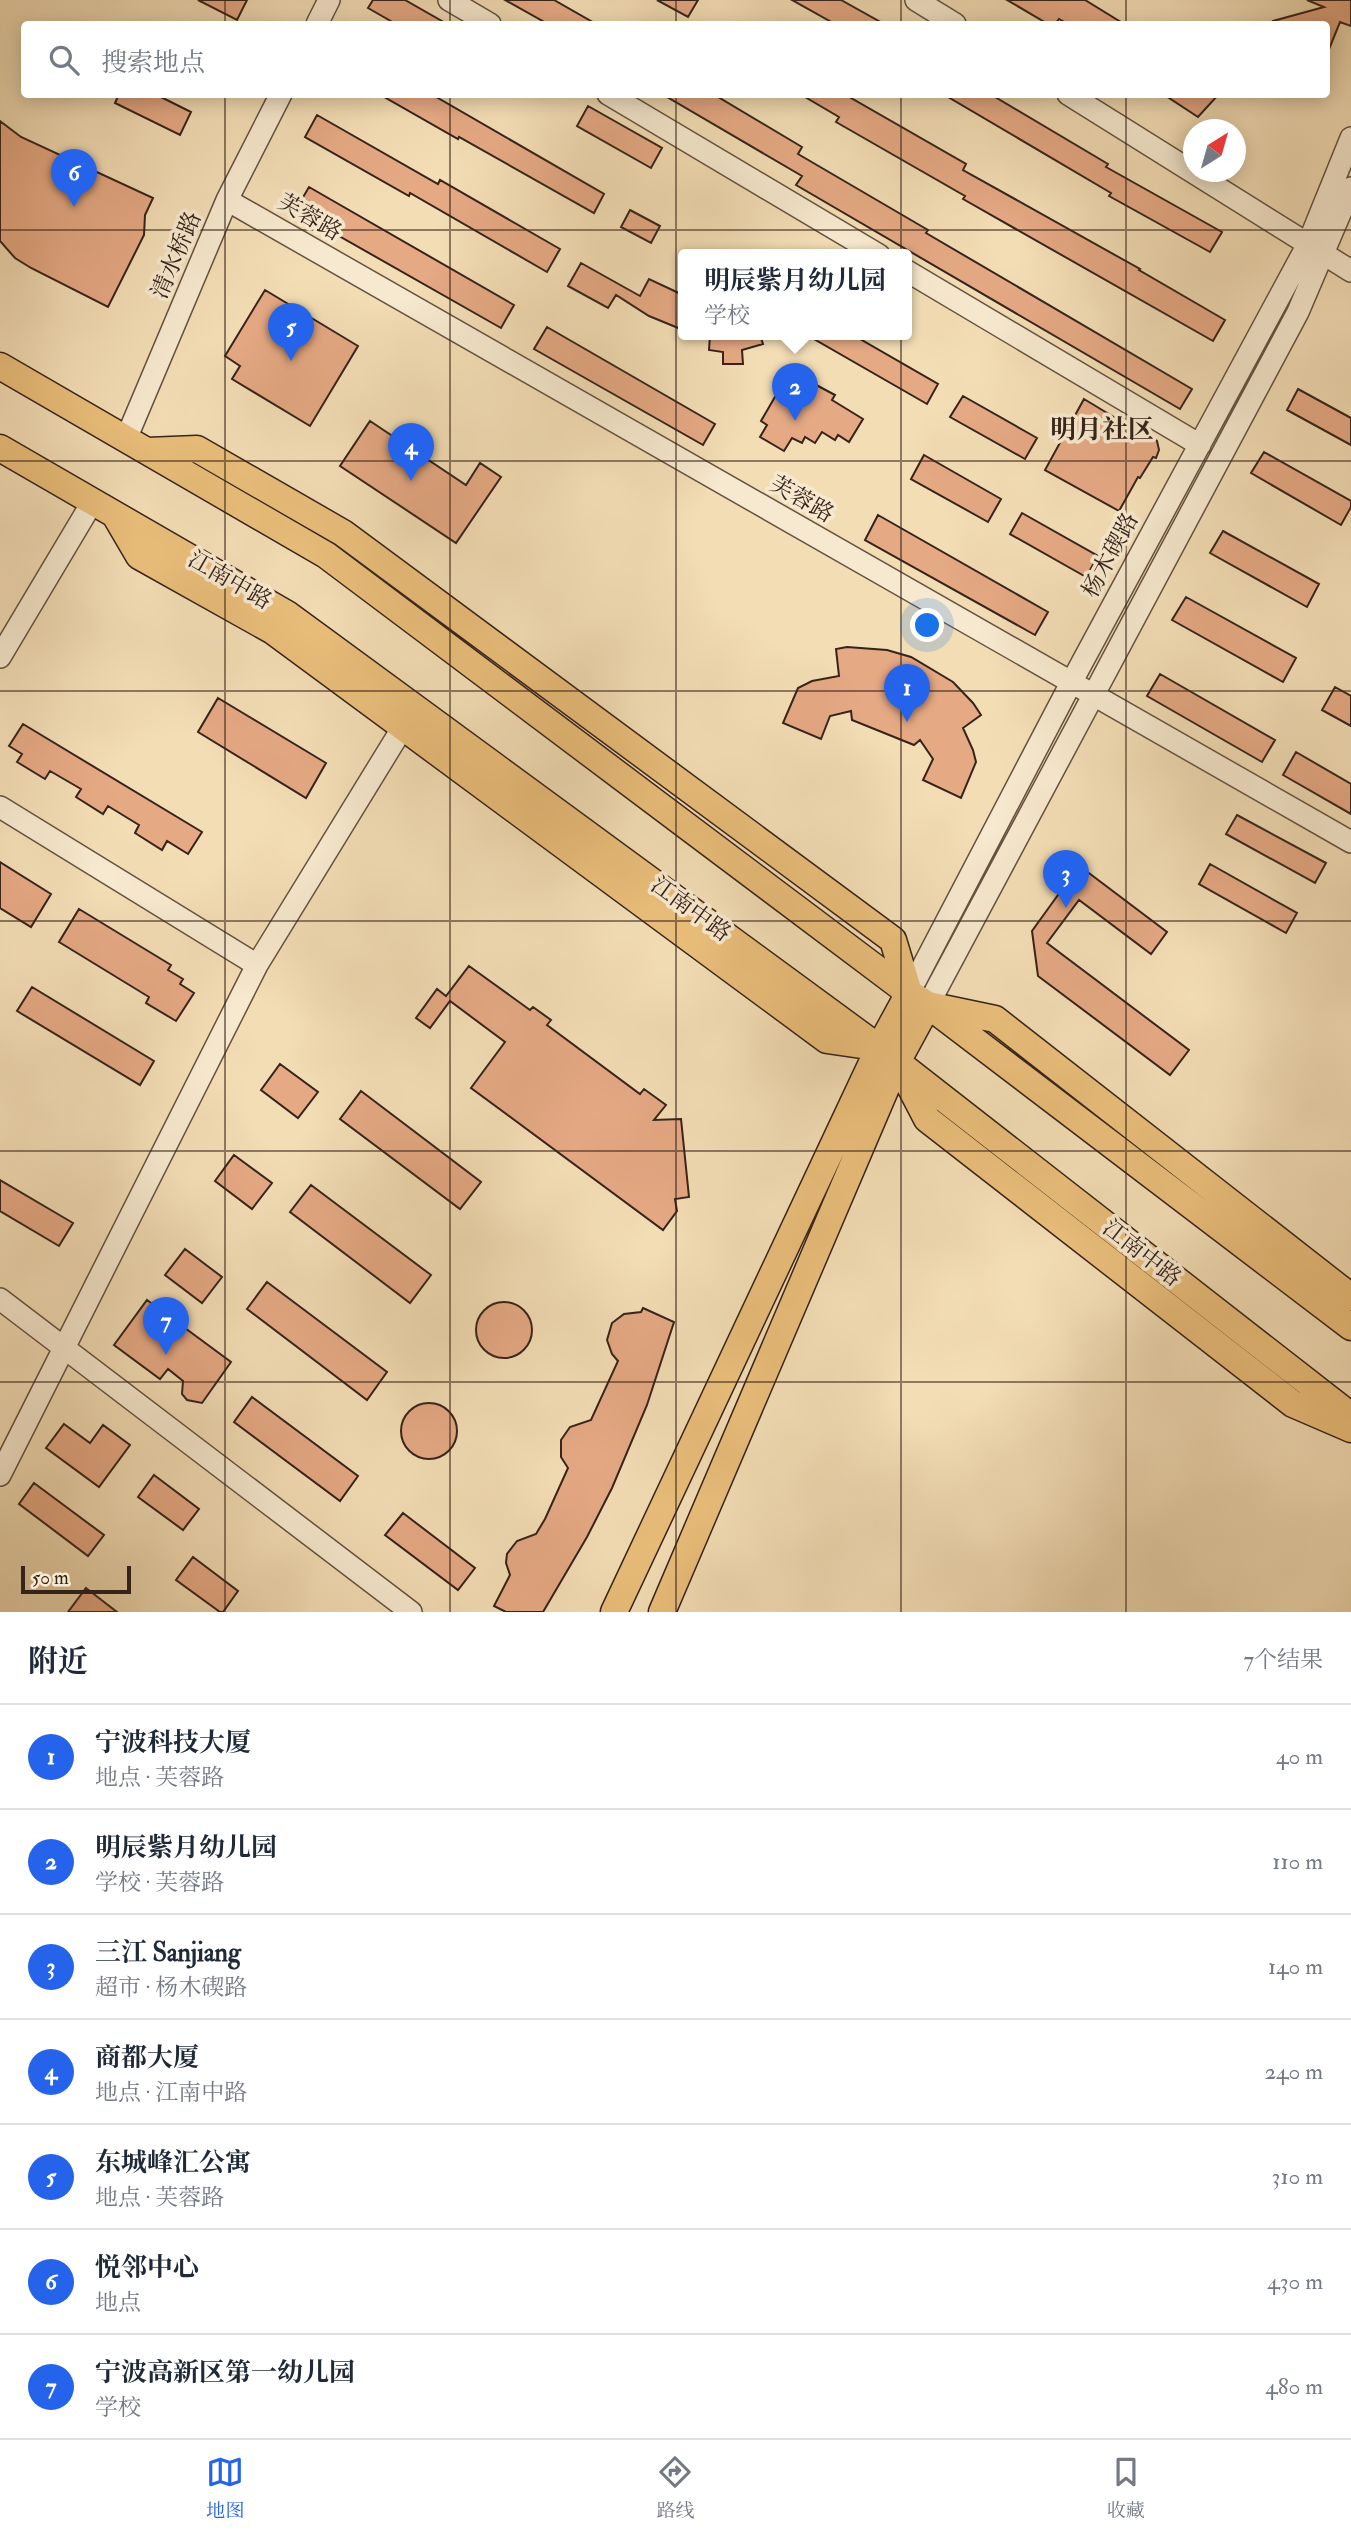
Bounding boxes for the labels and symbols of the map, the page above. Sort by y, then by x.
north arrow [1183,119,1246,182]
pin: 6 [51,149,97,207]
street label: 芙蓉路 [273,187,347,247]
street label: 清水桥路 [145,207,207,303]
pin: 5 [268,303,314,361]
pin: 2 [772,363,818,421]
district label: 明月社区 [1050,414,1154,446]
pin: 4 [388,423,434,481]
street label: 芙蓉路 [765,469,839,529]
street label: 杨木碶路 [1076,508,1144,602]
street label: 江南中路 [183,544,277,616]
your location [910,608,944,642]
pin: 1 [884,664,930,722]
pin: 3 [1043,850,1089,908]
street label: 江南中路 [645,870,737,948]
street label: 江南中路 [1097,1213,1187,1293]
pin: 7 [143,1297,189,1355]
scale bar [21,1563,131,1595]

